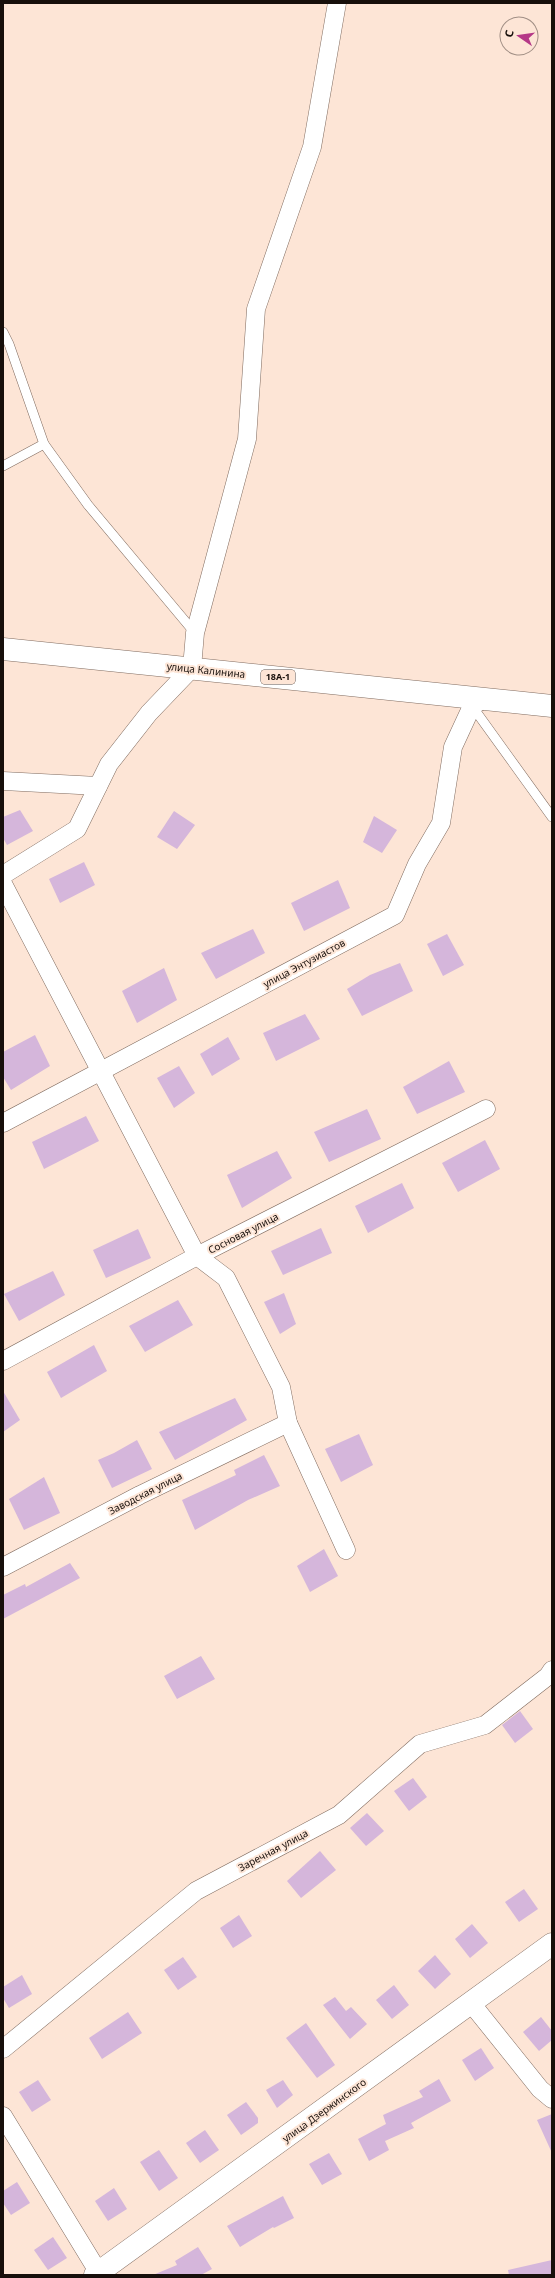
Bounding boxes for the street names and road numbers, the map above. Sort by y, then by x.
street label: улица Калинина [166,659,246,681]
road number: 18А-1 [261,670,295,684]
street label: улица Энтузиастов [261,935,348,991]
street label: Сосновая улица [205,1209,281,1257]
street label: Заводская улица [106,1468,184,1518]
street label: Заречная улица [236,1826,310,1874]
street label: улица Дзержинского [279,2075,369,2145]

